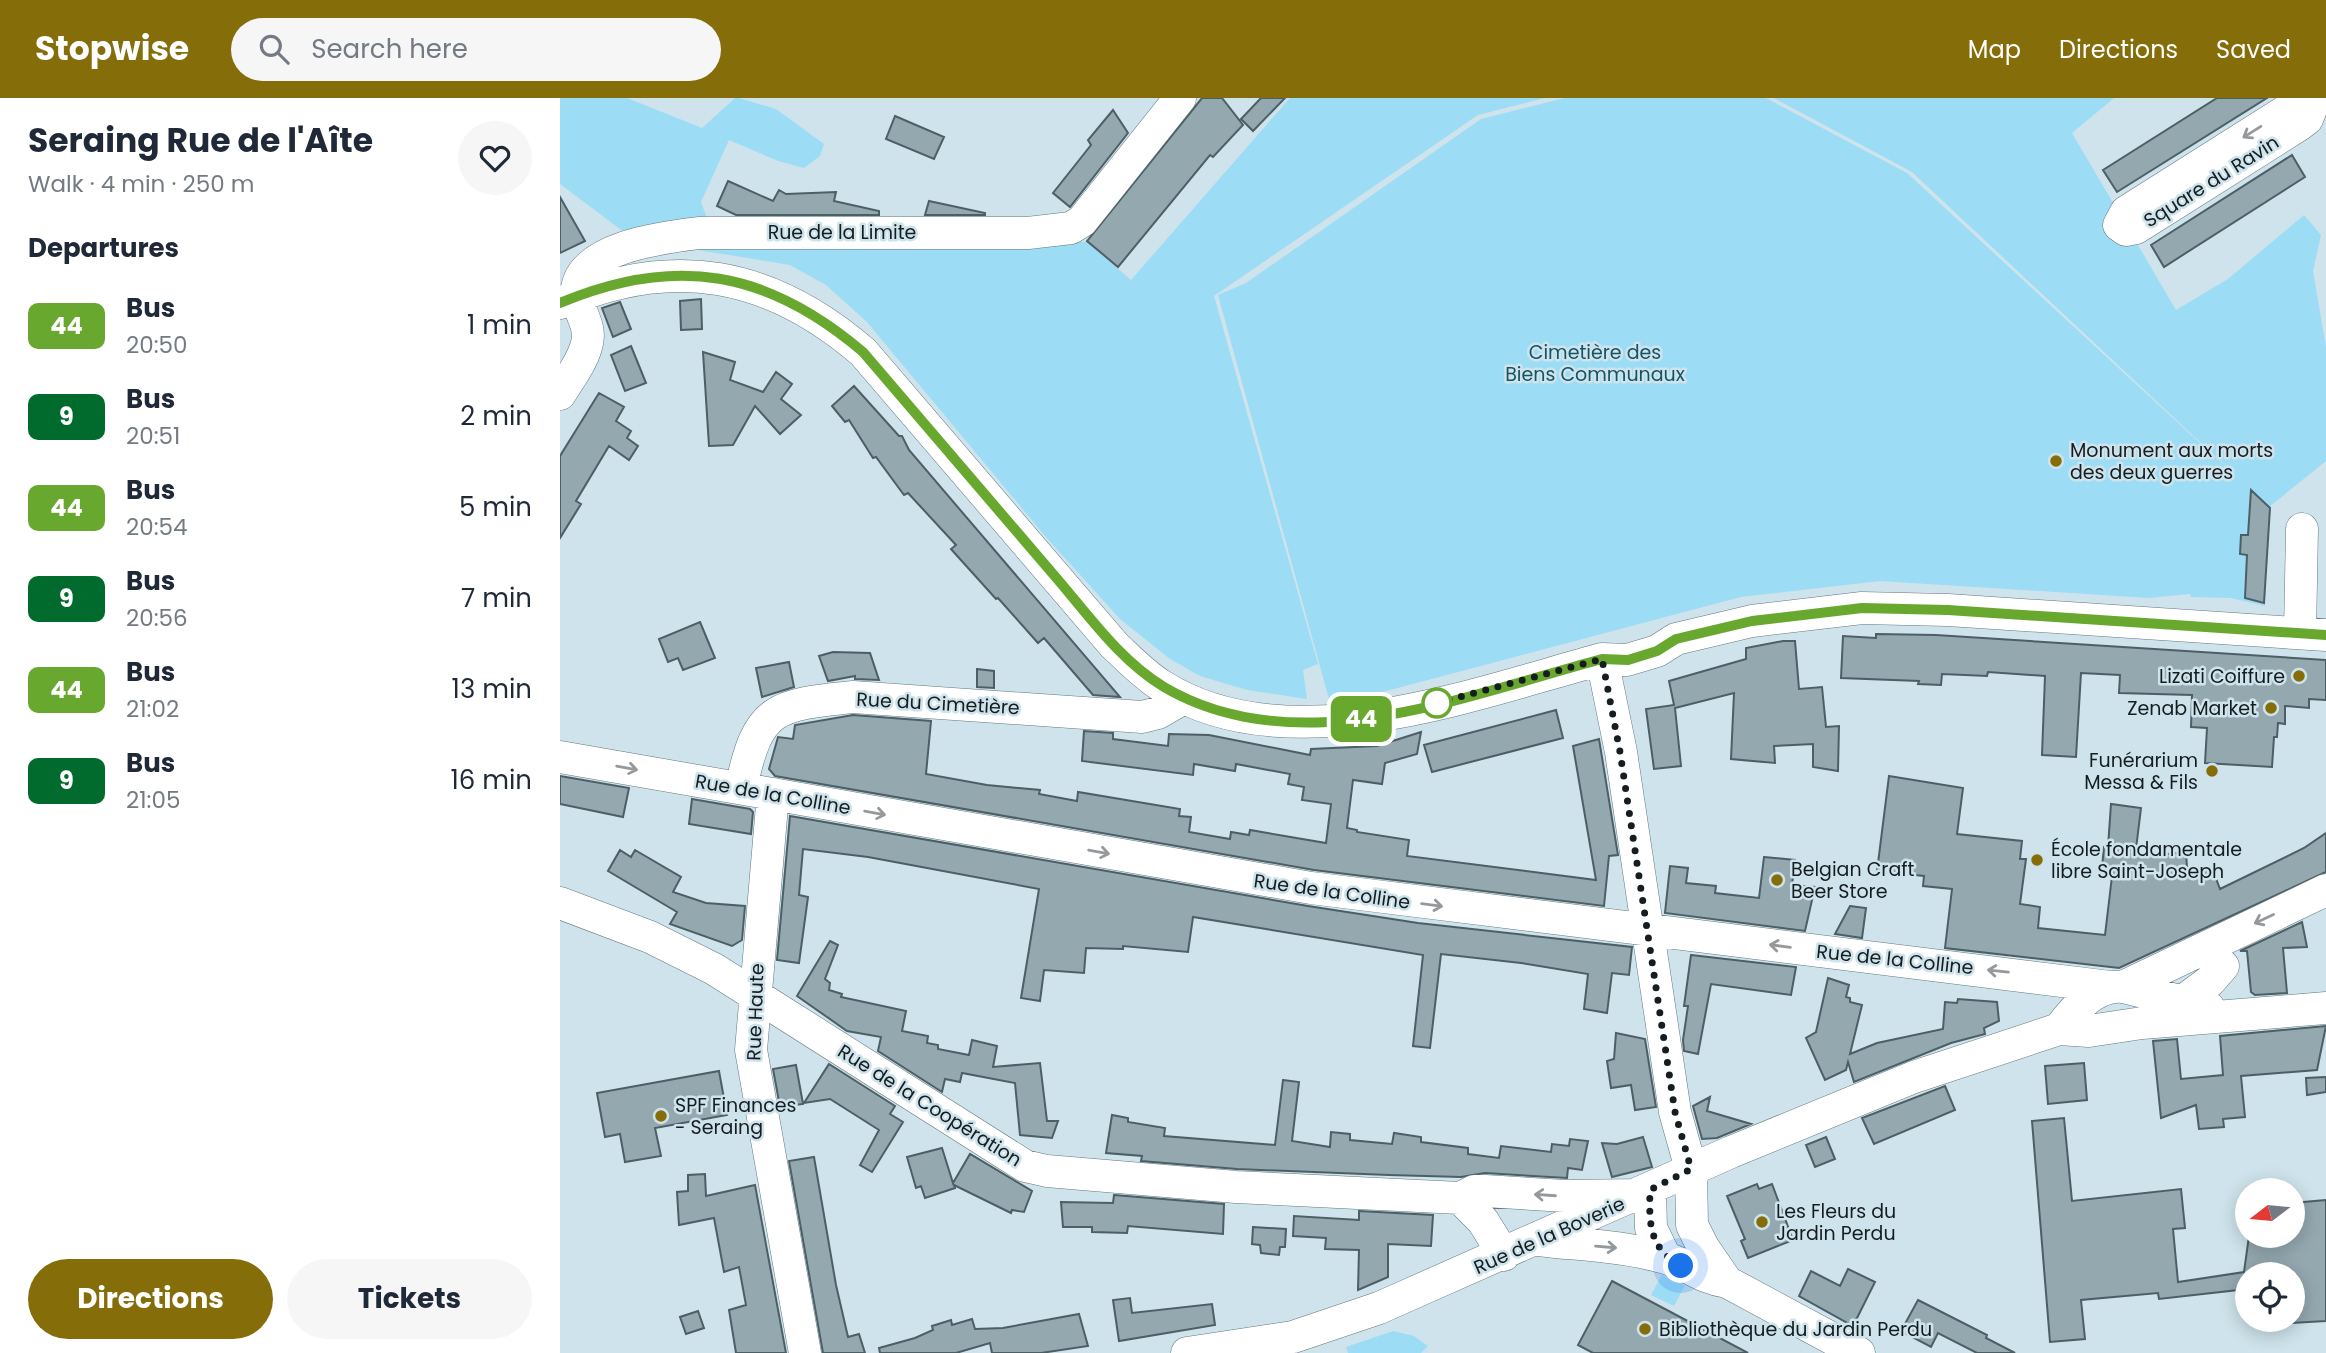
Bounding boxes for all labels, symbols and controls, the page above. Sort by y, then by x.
search box [231,18,721,81]
text: Stopwise [35,25,189,72]
icon: search [255,30,293,68]
text: Search here [311,31,468,67]
text: Map [1968,33,2021,66]
text: Directions [2059,33,2178,66]
text: Saved [2216,33,2291,66]
text: Seraing Rue de l'Aîte [28,117,373,164]
button: heart [458,121,532,195]
one-way arrow [2243,125,2263,139]
street label: Square du Ravin [2138,129,2284,234]
text: Walk · 4 min · 250 m [28,168,254,200]
street label: Rue de la Limite [768,219,916,246]
text: Departures [28,230,179,266]
text: Bus [126,290,175,326]
text: 1 min [467,307,532,343]
text: 44 [50,309,83,342]
text: 20:50 [126,329,187,361]
park label: Cimetière des Biens Communaux [1505,339,1685,388]
text: Bus [126,381,175,417]
text: 2 min [460,398,532,434]
text: 9 [59,400,74,433]
text: 20:51 [126,420,180,452]
place label: Monument aux morts des deux guerres [2070,437,2273,486]
marker: Monument aux morts des deux guerres [2048,453,2064,469]
text: Bus [126,472,175,508]
text: 5 min [459,489,532,525]
text: 44 [50,491,83,524]
text: 20:54 [126,511,187,543]
text: Bus [126,563,175,599]
text: 7 min [461,580,532,616]
text: 9 [59,582,74,615]
text: 20:56 [126,602,188,634]
text: Bus [126,654,175,690]
place label: Lizati Coiffure [2159,663,2285,690]
marker: Lizati Coiffure [2291,668,2307,684]
text: 13 min [452,671,532,707]
text: 44 [50,673,83,706]
street label: Rue du Cimetière [856,686,1020,721]
unlabelled marker [1422,688,1452,718]
text: 21:02 [126,693,179,725]
place label: Zenab Market [2127,695,2257,722]
line badge: 44 [1330,696,1392,742]
marker: Zenab Market [2263,700,2279,716]
text: 44 [1345,702,1377,735]
text: Bus [126,745,175,781]
place label: Funérarium Messa & Fils [2084,747,2198,796]
text: 16 min [450,762,532,798]
one-way arrow [615,762,638,775]
marker: Funérarium Messa & Fils [2204,763,2220,779]
text: 9 [59,764,74,797]
street label: Rue de la Colline [693,768,853,821]
text: 21:05 [126,784,180,816]
one-way arrow [863,806,886,820]
place label: École fondamentale libre Saint-Joseph [2051,836,2242,885]
one-way arrow [1087,846,1110,860]
marker: École fondamentale libre Saint-Joseph [2029,852,2045,868]
place label: Belgian Craft Beer Store [1791,856,1915,905]
street label: Rue de la Colline [1252,867,1412,916]
marker: Belgian Craft Beer Store [1769,872,1785,888]
one-way arrow [1420,898,1443,911]
one-way arrow [2254,913,2275,926]
street label: Rue de la Colline [1815,938,1975,981]
one-way arrow [1769,940,1791,953]
street label: Rue Haute [740,963,771,1061]
one-way arrow [1987,964,2009,977]
street label: Rue de la Coopération [833,1038,1027,1173]
place label: SPF Finances - Seraing [675,1092,796,1141]
marker: SPF Finances - Seraing [653,1108,669,1124]
north arrow [2235,1178,2305,1248]
map controls [2235,1178,2305,1332]
one-way arrow [1534,1188,1557,1201]
street label: Rue de la Boverie [1469,1190,1629,1281]
place label: Les Fleurs du Jardin Perdu [1776,1198,1896,1247]
marker: Les Fleurs du Jardin Perdu [1754,1214,1770,1230]
one-way arrow [1594,1241,1617,1254]
your location [1663,1248,1698,1283]
button: Directions [28,1259,273,1339]
button: Tickets [287,1259,532,1339]
button: locate [2235,1262,2305,1332]
place label: Bibliothèque du Jardin Perdu [1659,1316,1932,1343]
marker: Bibliothèque du Jardin Perdu [1637,1321,1653,1337]

